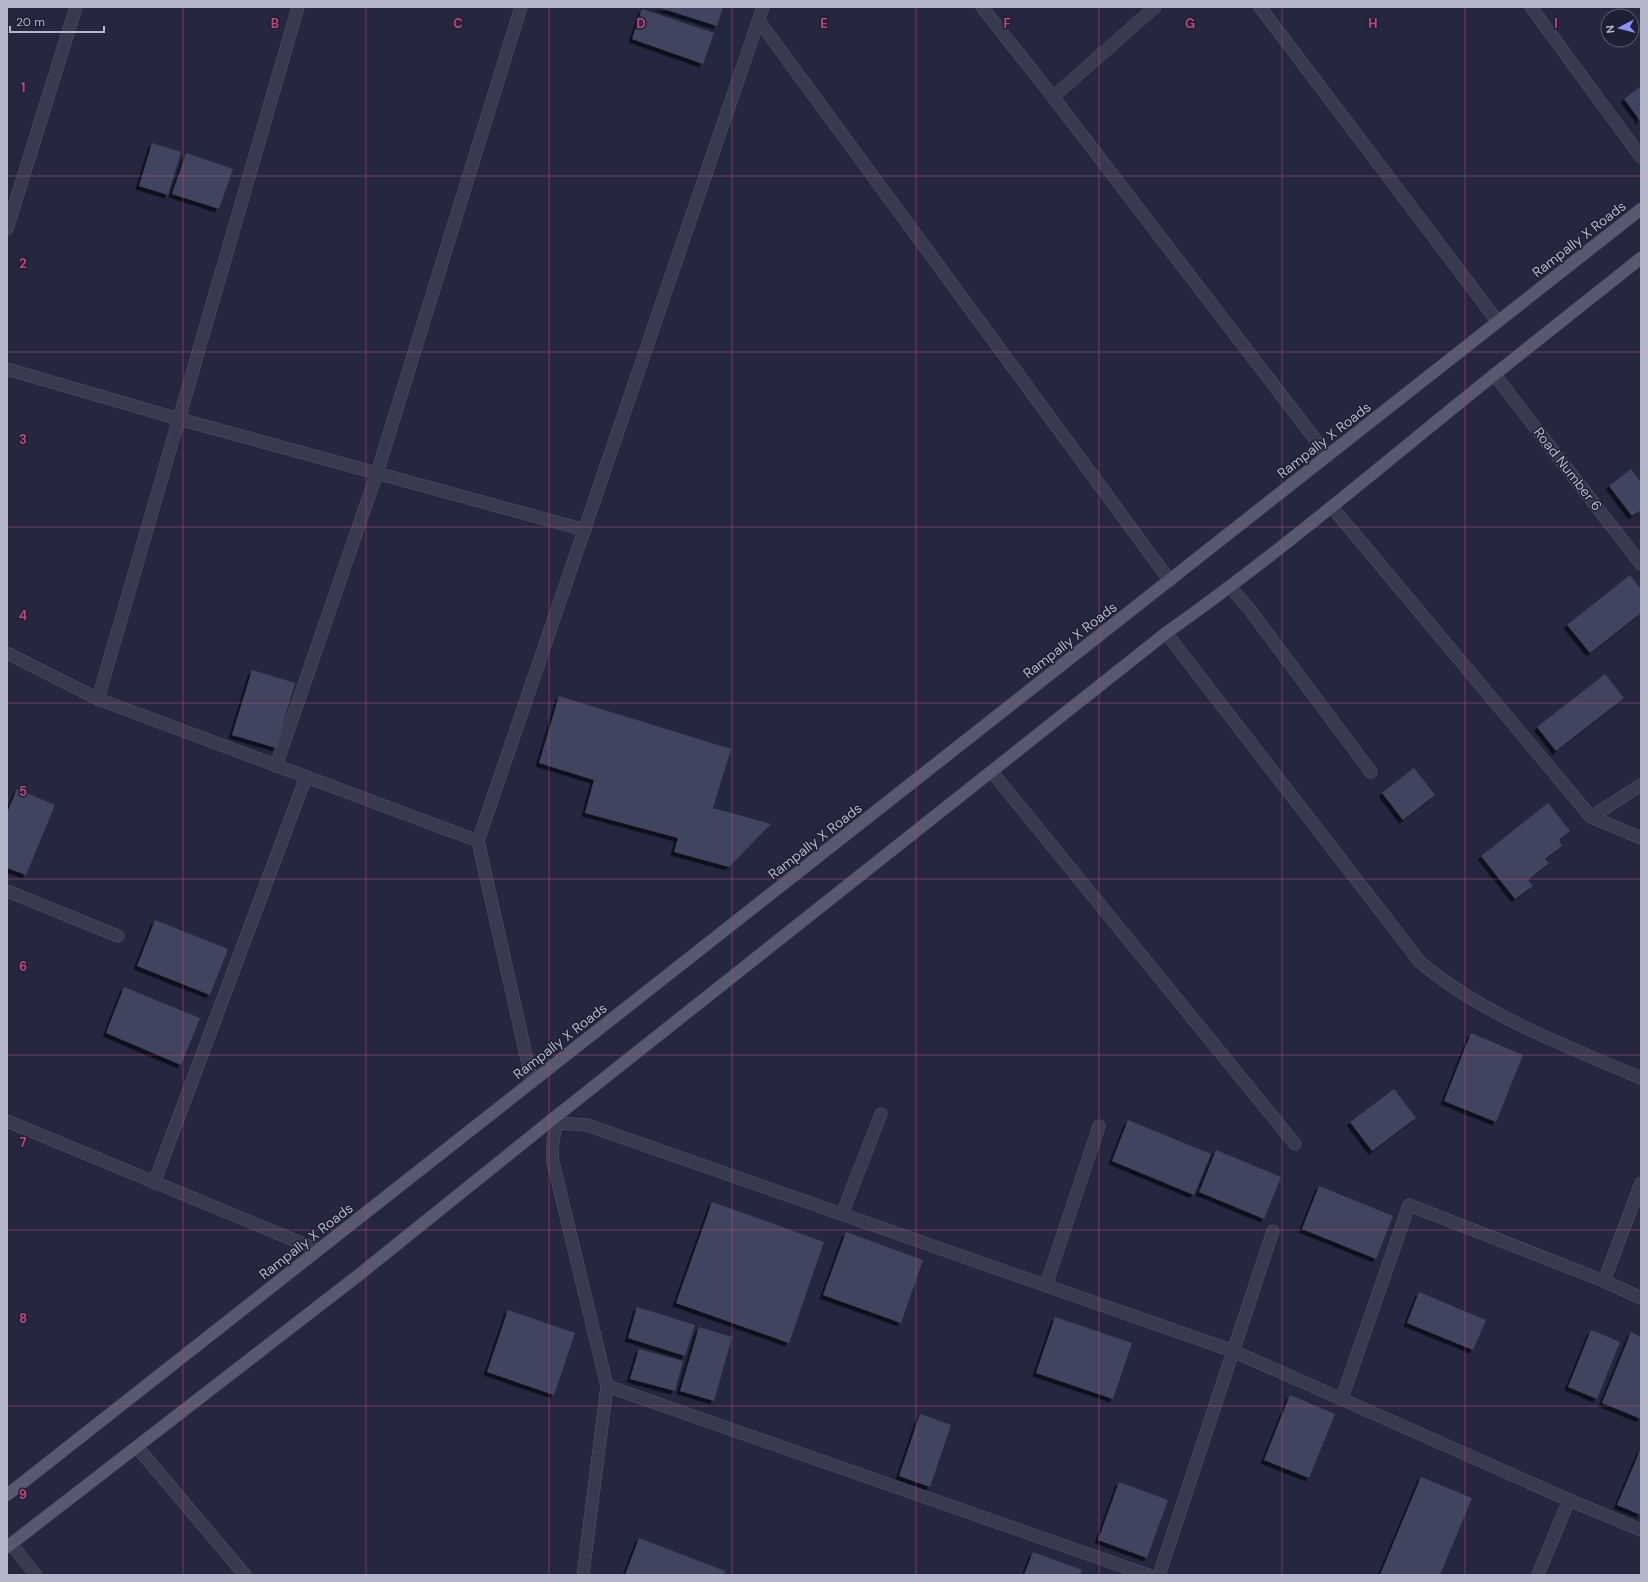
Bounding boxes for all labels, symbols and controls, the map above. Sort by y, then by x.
scale bar [10,8,104,34]
north arrow [1600,8,1640,48]
text: 20 m [16,14,45,30]
text: B [271,15,279,32]
text: C [453,15,463,32]
text: D [636,15,646,32]
text: E [820,15,828,32]
text: F [1003,15,1011,32]
text: G [1185,15,1195,32]
text: H [1368,15,1378,32]
text: I [1554,15,1558,32]
text: N [1603,24,1618,34]
text: 1 [21,79,25,96]
street label: Rampally X Roads [1528,197,1630,281]
text: 2 [19,255,27,272]
street label: Rampally X Roads [1273,398,1375,482]
street label: Road Number 6 [1530,424,1606,514]
text: 3 [19,431,27,448]
street label: Rampally X Roads [1019,598,1121,682]
text: 4 [19,607,27,624]
text: 5 [19,783,27,800]
street label: Rampally X Roads [764,799,866,883]
text: 6 [19,958,27,975]
street label: Rampally X Roads [509,999,611,1083]
text: 7 [20,1134,27,1151]
street label: Rampally X Roads [255,1199,357,1283]
text: 8 [19,1310,27,1327]
text: 9 [19,1486,27,1503]

